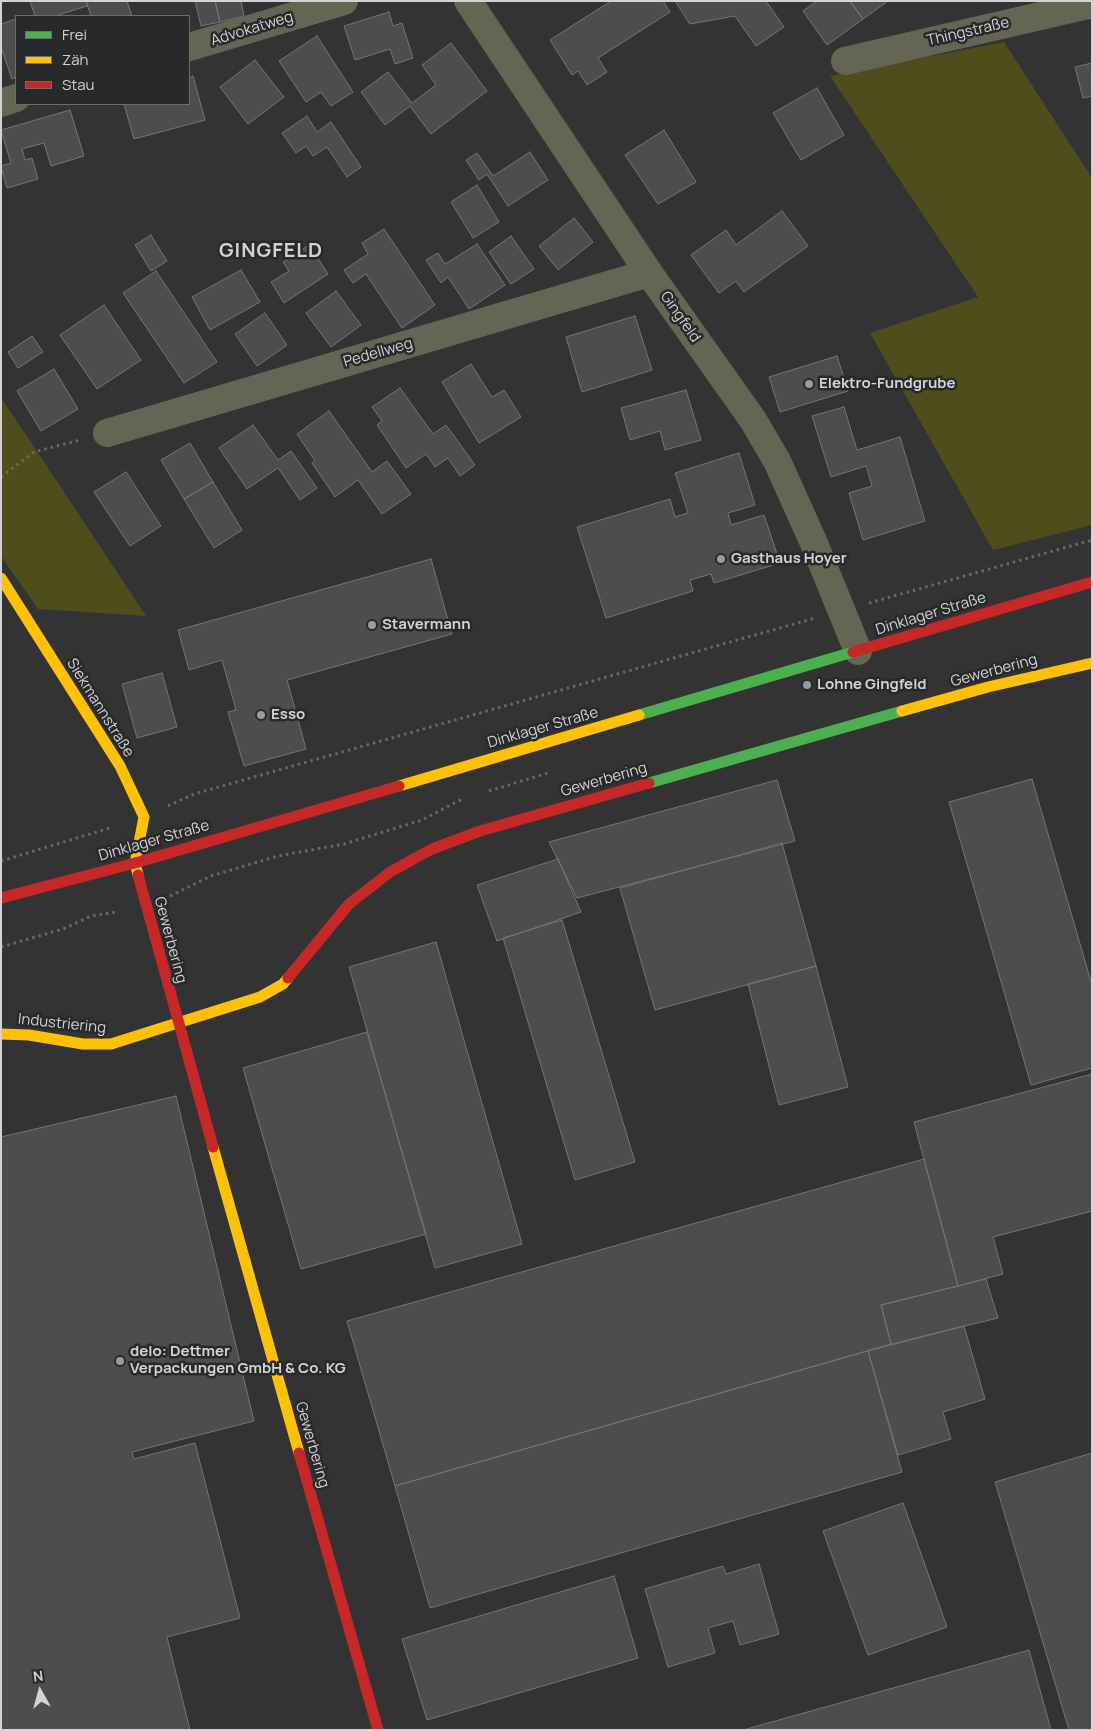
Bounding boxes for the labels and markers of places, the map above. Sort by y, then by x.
place label: Elektro-Fundgrube [819,375,956,393]
marker: Elektro-Fundgrube [803,378,815,390]
place label: Gasthaus Hoyer [731,550,847,568]
marker: Gasthaus Hoyer [715,553,727,565]
place label: Stavermann [382,616,471,634]
marker: Stavermann [366,619,378,631]
place label: Lohne Gingfeld [817,676,927,694]
marker: Lohne Gingfeld [801,679,813,691]
place label: Esso [271,706,305,724]
marker: Esso [255,709,267,721]
place label: delo: Dettmer Verpackungen GmbH & Co. KG [130,1343,346,1378]
marker: delo: Dettmer Verpackungen GmbH & Co. KG [114,1355,126,1367]

